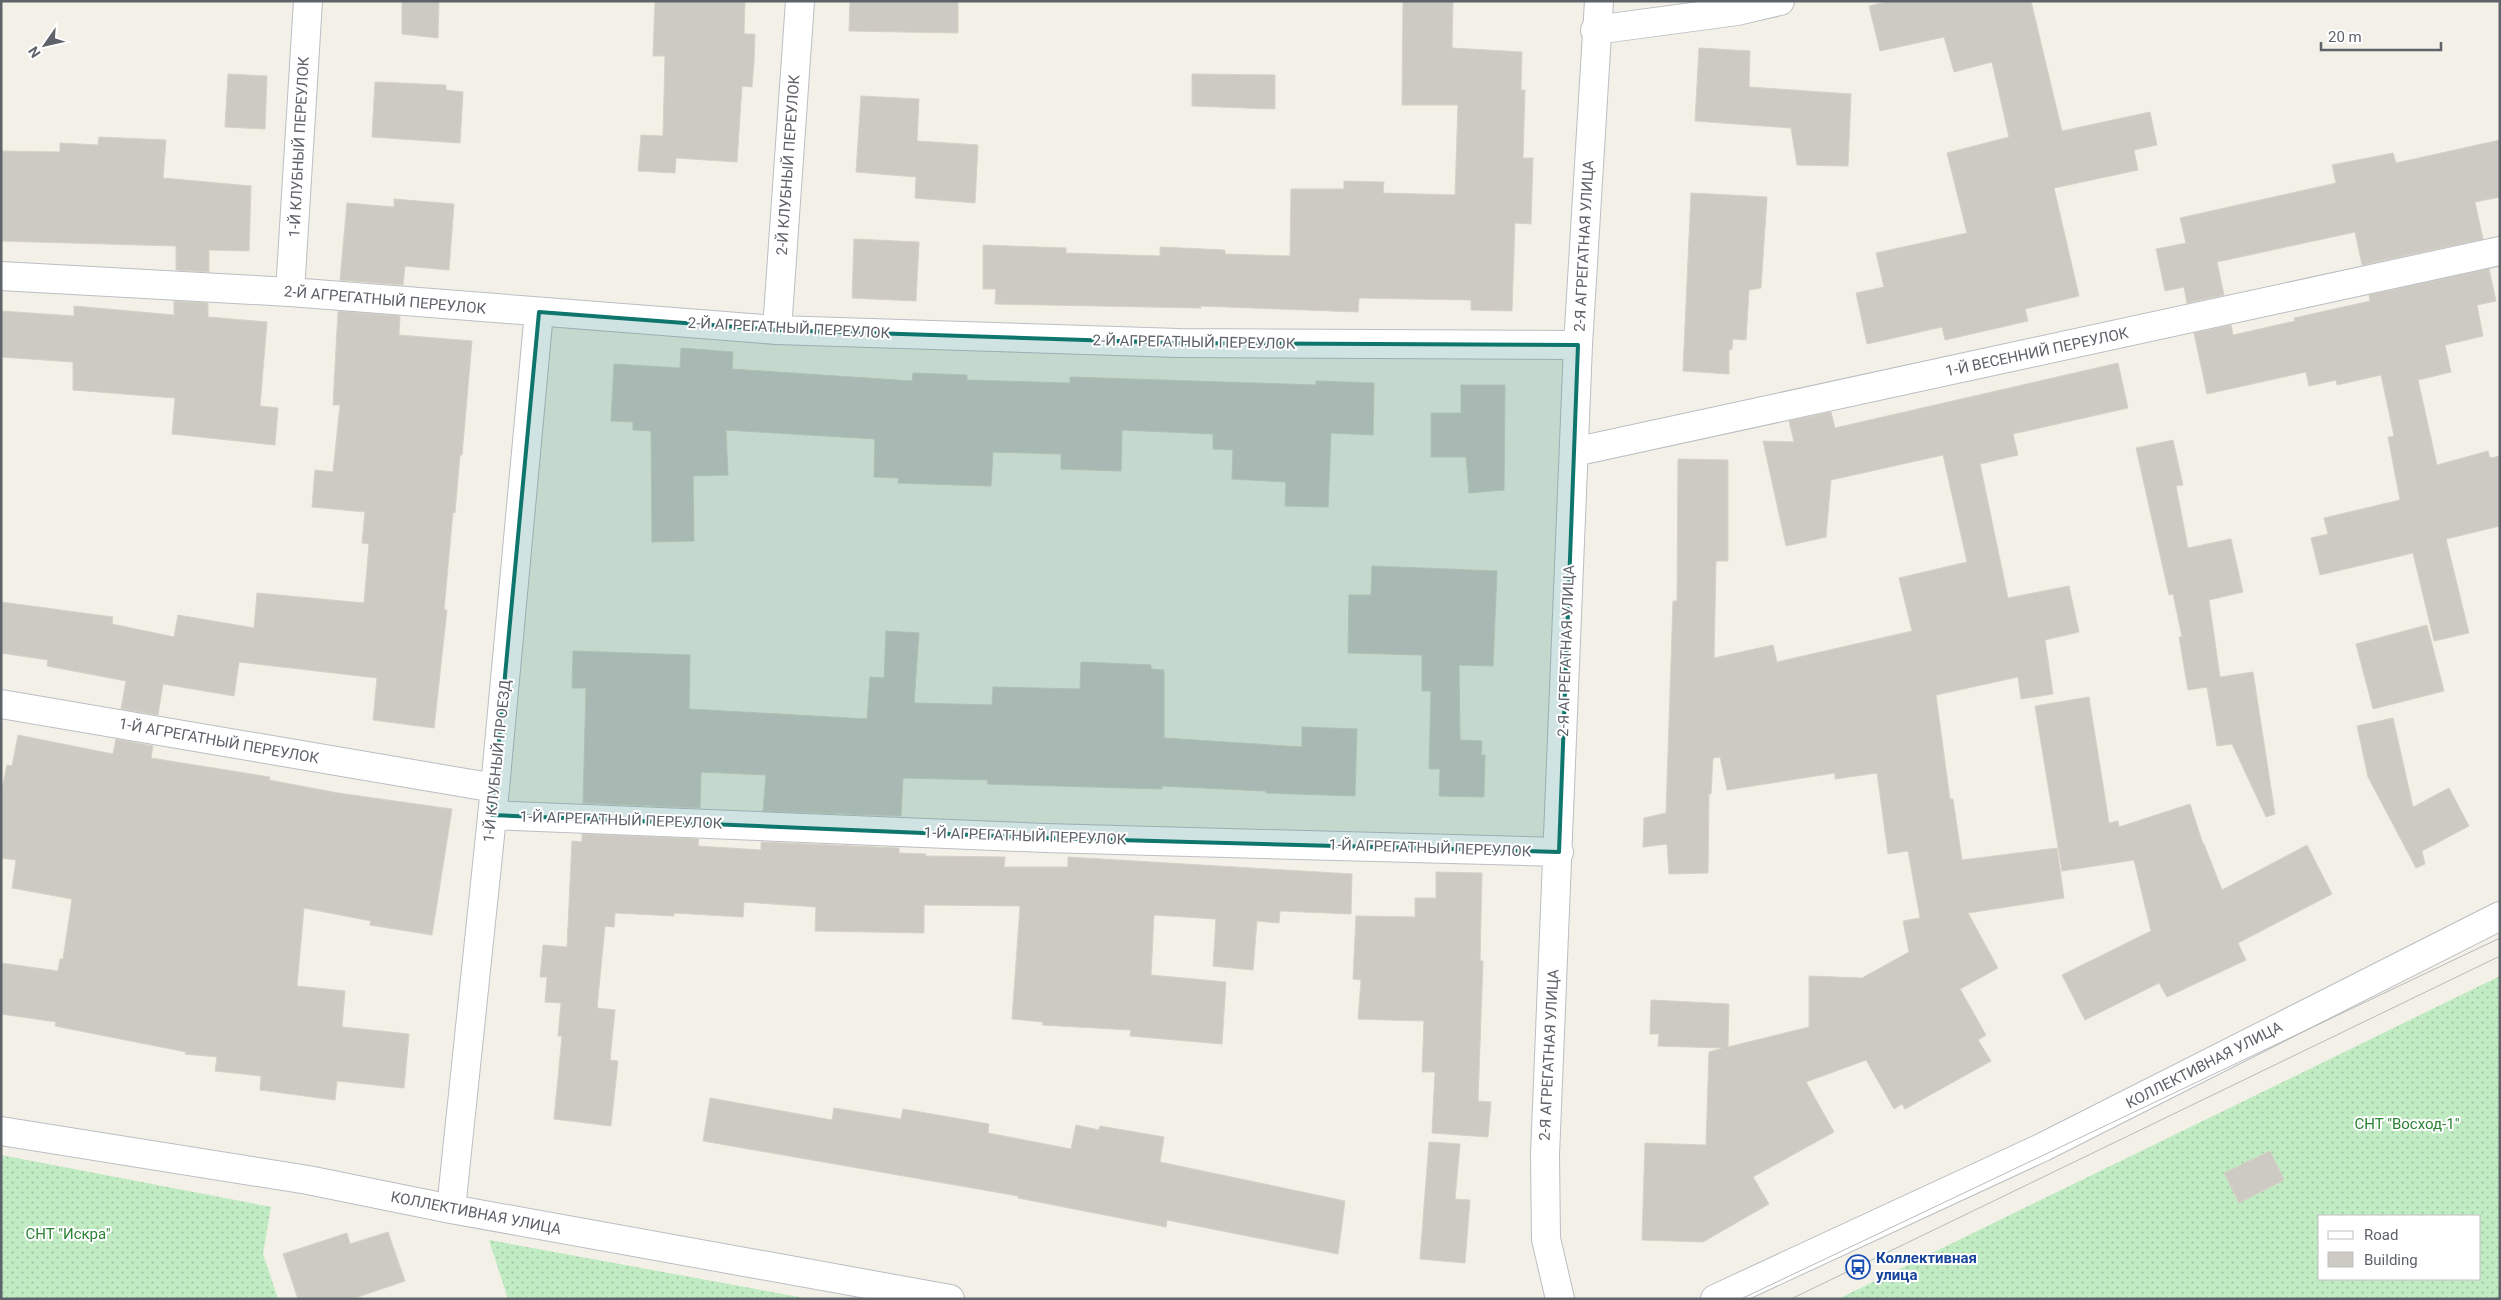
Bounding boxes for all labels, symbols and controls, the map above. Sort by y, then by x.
north arrow [20,20,70,70]
scale bar [2321,20,2441,52]
text: 20 m [2328,28,2362,46]
text: N [25,44,44,61]
street label: 1-Й КЛУБНЫЙ ПЕРЕУЛОК [285,56,313,238]
street label: 2-Й КЛУБНЫЙ ПЕРЕУЛОК [773,74,803,256]
street label: 2-Я АГРЕГАТНАЯ УЛИЦА [1571,160,1597,332]
street label: 2-Й АГРЕГАТНЫЙ ПЕРЕУЛОК [283,282,487,318]
street label: 2-Й АГРЕГАТНЫЙ ПЕРЕУЛОК [687,314,891,342]
street label: 1-Й ВЕСЕННИЙ ПЕРЕУЛОК [1944,324,2130,380]
street label: 2-Й АГРЕГАТНЫЙ ПЕРЕУЛОК [1092,331,1296,353]
street label: 2-Я АГРЕГАТНАЯ УЛИЦА [1554,565,1578,737]
street label: 1-Й КЛУБНЫЙ ПРОЕЗД [480,679,514,843]
street label: 1-Й АГРЕГАТНЫЙ ПЕРЕУЛОК [118,715,321,768]
street label: 1-Й АГРЕГАТНЫЙ ПЕРЕУЛОК [519,807,723,833]
street label: 1-Й АГРЕГАТНЫЙ ПЕРЕУЛОК [923,823,1127,849]
street label: 1-Й АГРЕГАТНЫЙ ПЕРЕУЛОК [1328,835,1532,861]
street label: 2-Я АГРЕГАТНАЯ УЛИЦА [1536,969,1562,1141]
street label: КОЛЛЕКТИВНАЯ УЛИЦА [2123,1018,2285,1112]
park label: СНТ "Восход-1" [2355,1115,2460,1133]
street label: КОЛЛЕКТИВНАЯ УЛИЦА [389,1188,563,1238]
legend [2318,1215,2481,1280]
park label: СНТ "Искра" [26,1225,111,1243]
text: Road [2364,1226,2398,1244]
place label: Коллективная улица [1876,1249,1977,1284]
text: Building [2364,1251,2418,1269]
bus stop icon: Коллективная улица [1845,1254,1871,1280]

